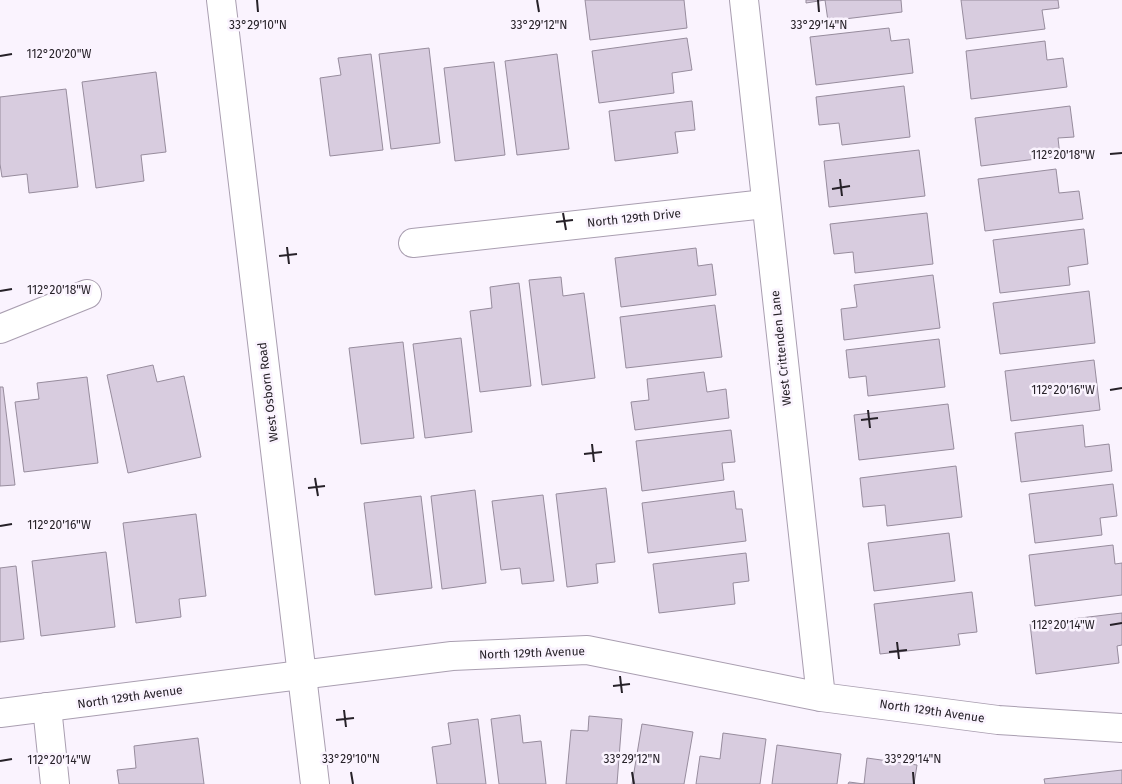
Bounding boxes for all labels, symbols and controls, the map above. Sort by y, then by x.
text: 33°29'10"N [229,18,287,32]
text: 33°29'12"N [510,18,568,32]
text: 33°29'14"N [791,18,847,32]
text: 112°20'20"W [27,47,91,61]
text: 112°20'18"W [1031,148,1095,162]
street label: North 129th Drive [586,206,682,230]
text: 112°20'18"W [27,283,91,297]
street label: West Crittenden Lane [768,290,794,406]
street label: West Osborn Road [255,342,281,442]
text: 112°20'16"W [1031,383,1095,397]
text: 112°20'16"W [27,518,91,532]
text: 112°20'14"W [1031,618,1095,632]
street label: North 129th Avenue [479,644,585,662]
street label: North 129th Avenue [77,683,183,711]
street label: North 129th Avenue [879,697,985,725]
text: 33°29'10"N [322,752,380,766]
text: 33°29'12"N [603,752,661,766]
text: 33°29'14"N [885,752,941,766]
text: 112°20'14"W [27,753,91,767]

